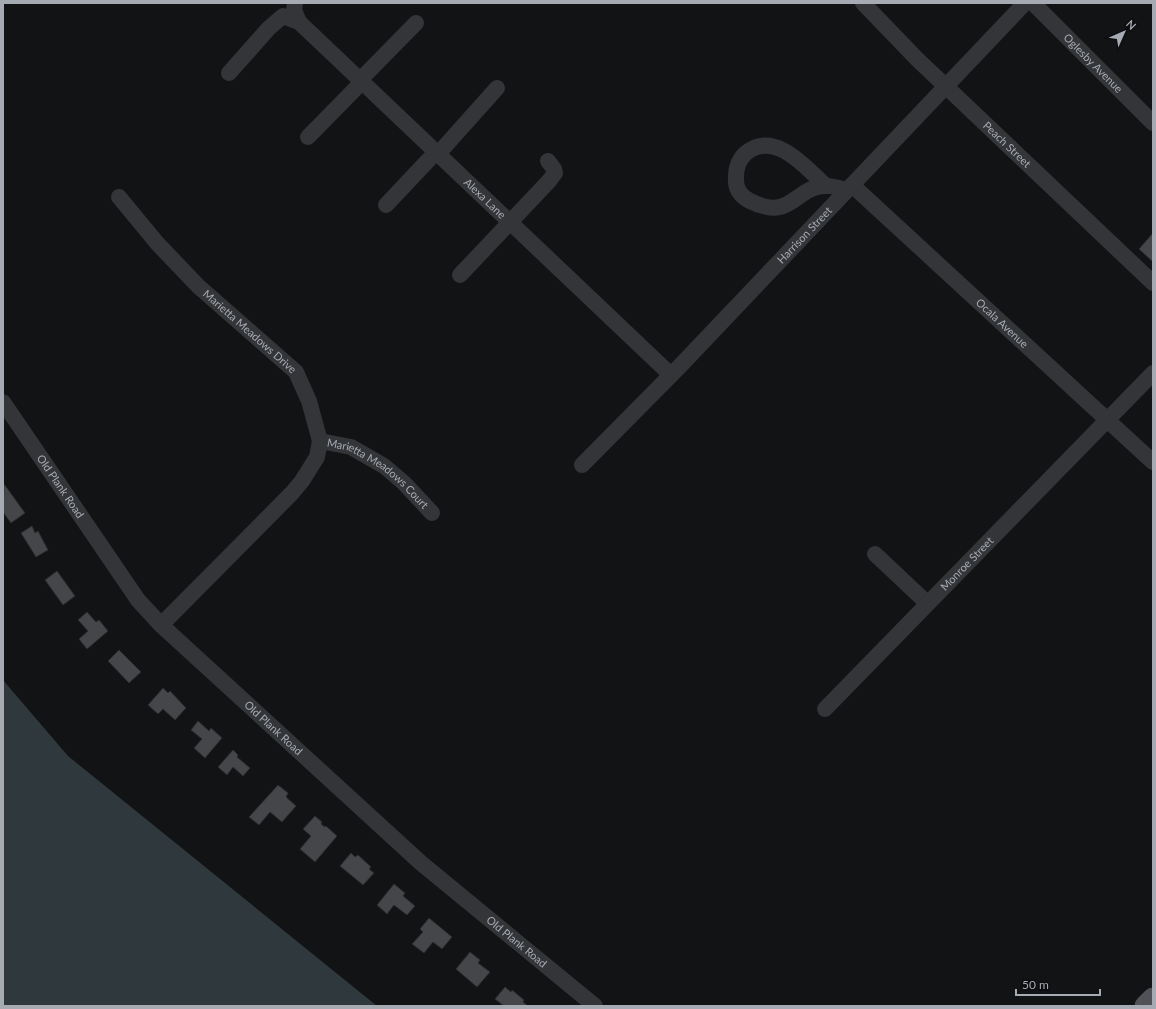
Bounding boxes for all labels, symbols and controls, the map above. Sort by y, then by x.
north arrow [1104,12,1144,52]
text: N [1124,17,1139,32]
street label: Oglesby Avenue [1061,31,1126,95]
street label: Peach Street [981,118,1034,170]
street label: Alexa Lane [462,175,509,221]
street label: Harrison Street [774,204,834,266]
street label: Marietta Meadows Drive [201,287,300,376]
street label: Ocala Avenue [974,295,1031,350]
street label: Marietta Meadows Court [326,436,431,511]
street label: Old Plank Road [35,452,87,520]
street label: Monroe Street [937,534,996,593]
street label: Old Plank Road [242,698,305,757]
street label: Old Plank Road [484,913,550,970]
scale bar [1016,971,1100,997]
text: 50 m [1022,977,1049,992]

